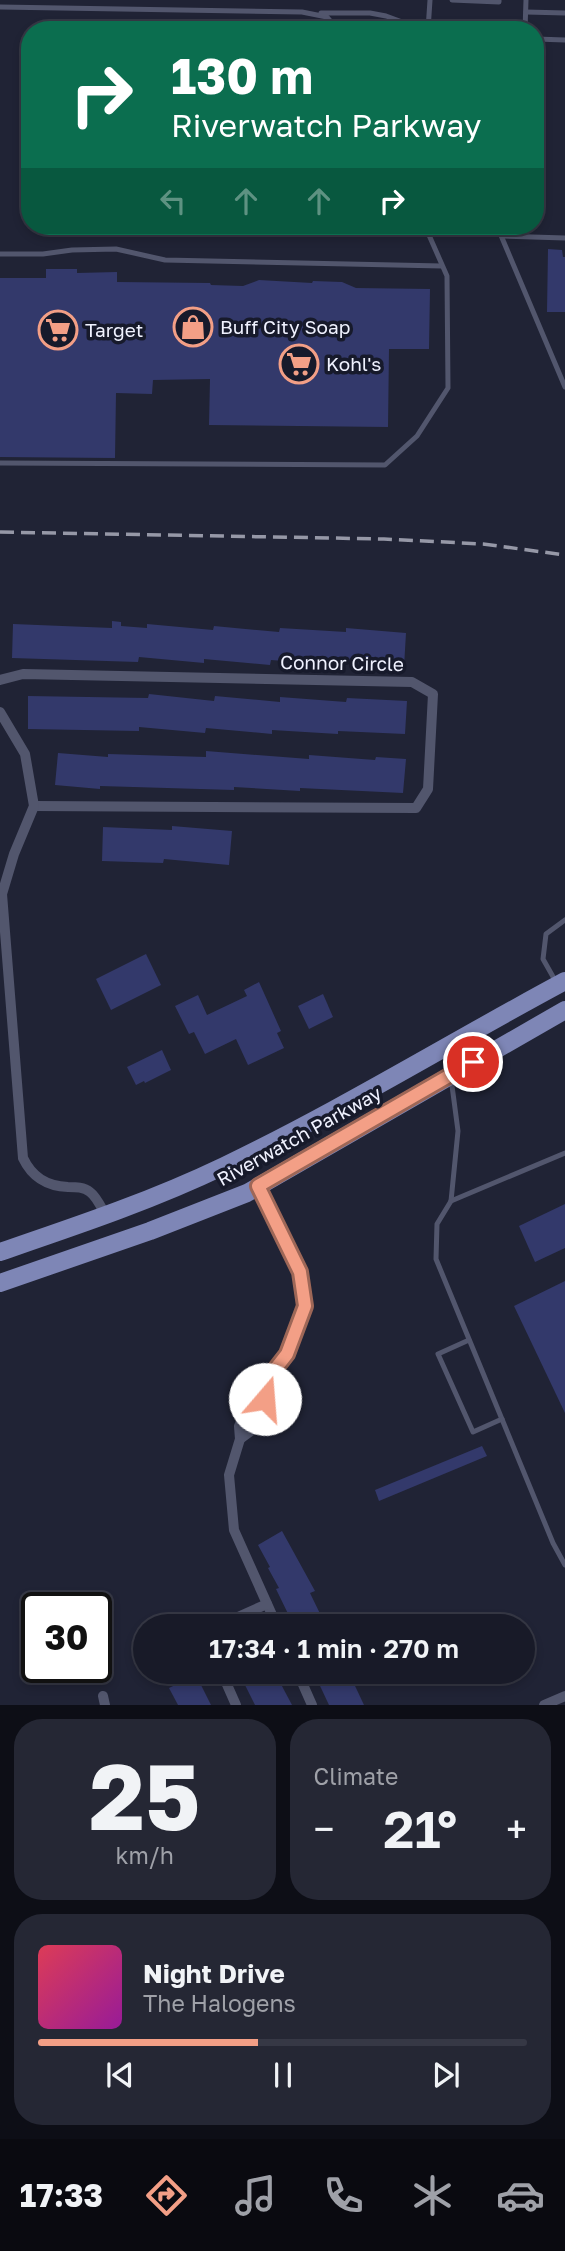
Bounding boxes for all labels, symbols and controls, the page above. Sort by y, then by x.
text: 130 m [171,46,313,105]
icon: right [56,49,147,140]
text: Riverwatch Parkway [171,106,482,144]
icon: left [154,182,192,220]
icon: ahead [227,182,265,220]
icon: ahead [300,182,338,220]
icon: right [373,182,411,220]
shop icon: Buff City Soap [172,306,214,348]
supermarket icon: Target [37,309,79,351]
place label: Buff City Soap [220,315,350,338]
place label: Target [85,318,143,341]
supermarket icon: Kohl's [278,343,320,385]
place label: Kohl's [326,352,381,375]
street label: Connor Circle [280,650,404,675]
pin [443,1032,503,1092]
icon: arrive [454,1043,492,1081]
street label: Riverwatch Parkway [213,1081,385,1190]
position arrow [228,1362,302,1436]
speed limit sign: 30 [21,1592,112,1683]
text: 17:34 · 1 min · 270 m [209,1633,459,1664]
text: 25 [89,1741,200,1850]
text: Climate [314,1762,398,1790]
text: 21° [383,1797,457,1859]
text: − [314,1806,334,1851]
text: + [506,1806,527,1851]
text: km/h [115,1841,174,1869]
text: Night Drive [143,1958,285,1989]
text: The Halogens [143,1989,296,2017]
icon: previous [101,2056,139,2094]
icon: pause [264,2056,302,2094]
icon: next [427,2056,465,2094]
icon: directions [142,2171,191,2220]
icon: music [231,2171,280,2220]
icon: phone [319,2171,368,2220]
icon: climate [408,2171,457,2220]
icon: car [496,2171,545,2220]
text: 17:33 [20,2176,103,2214]

